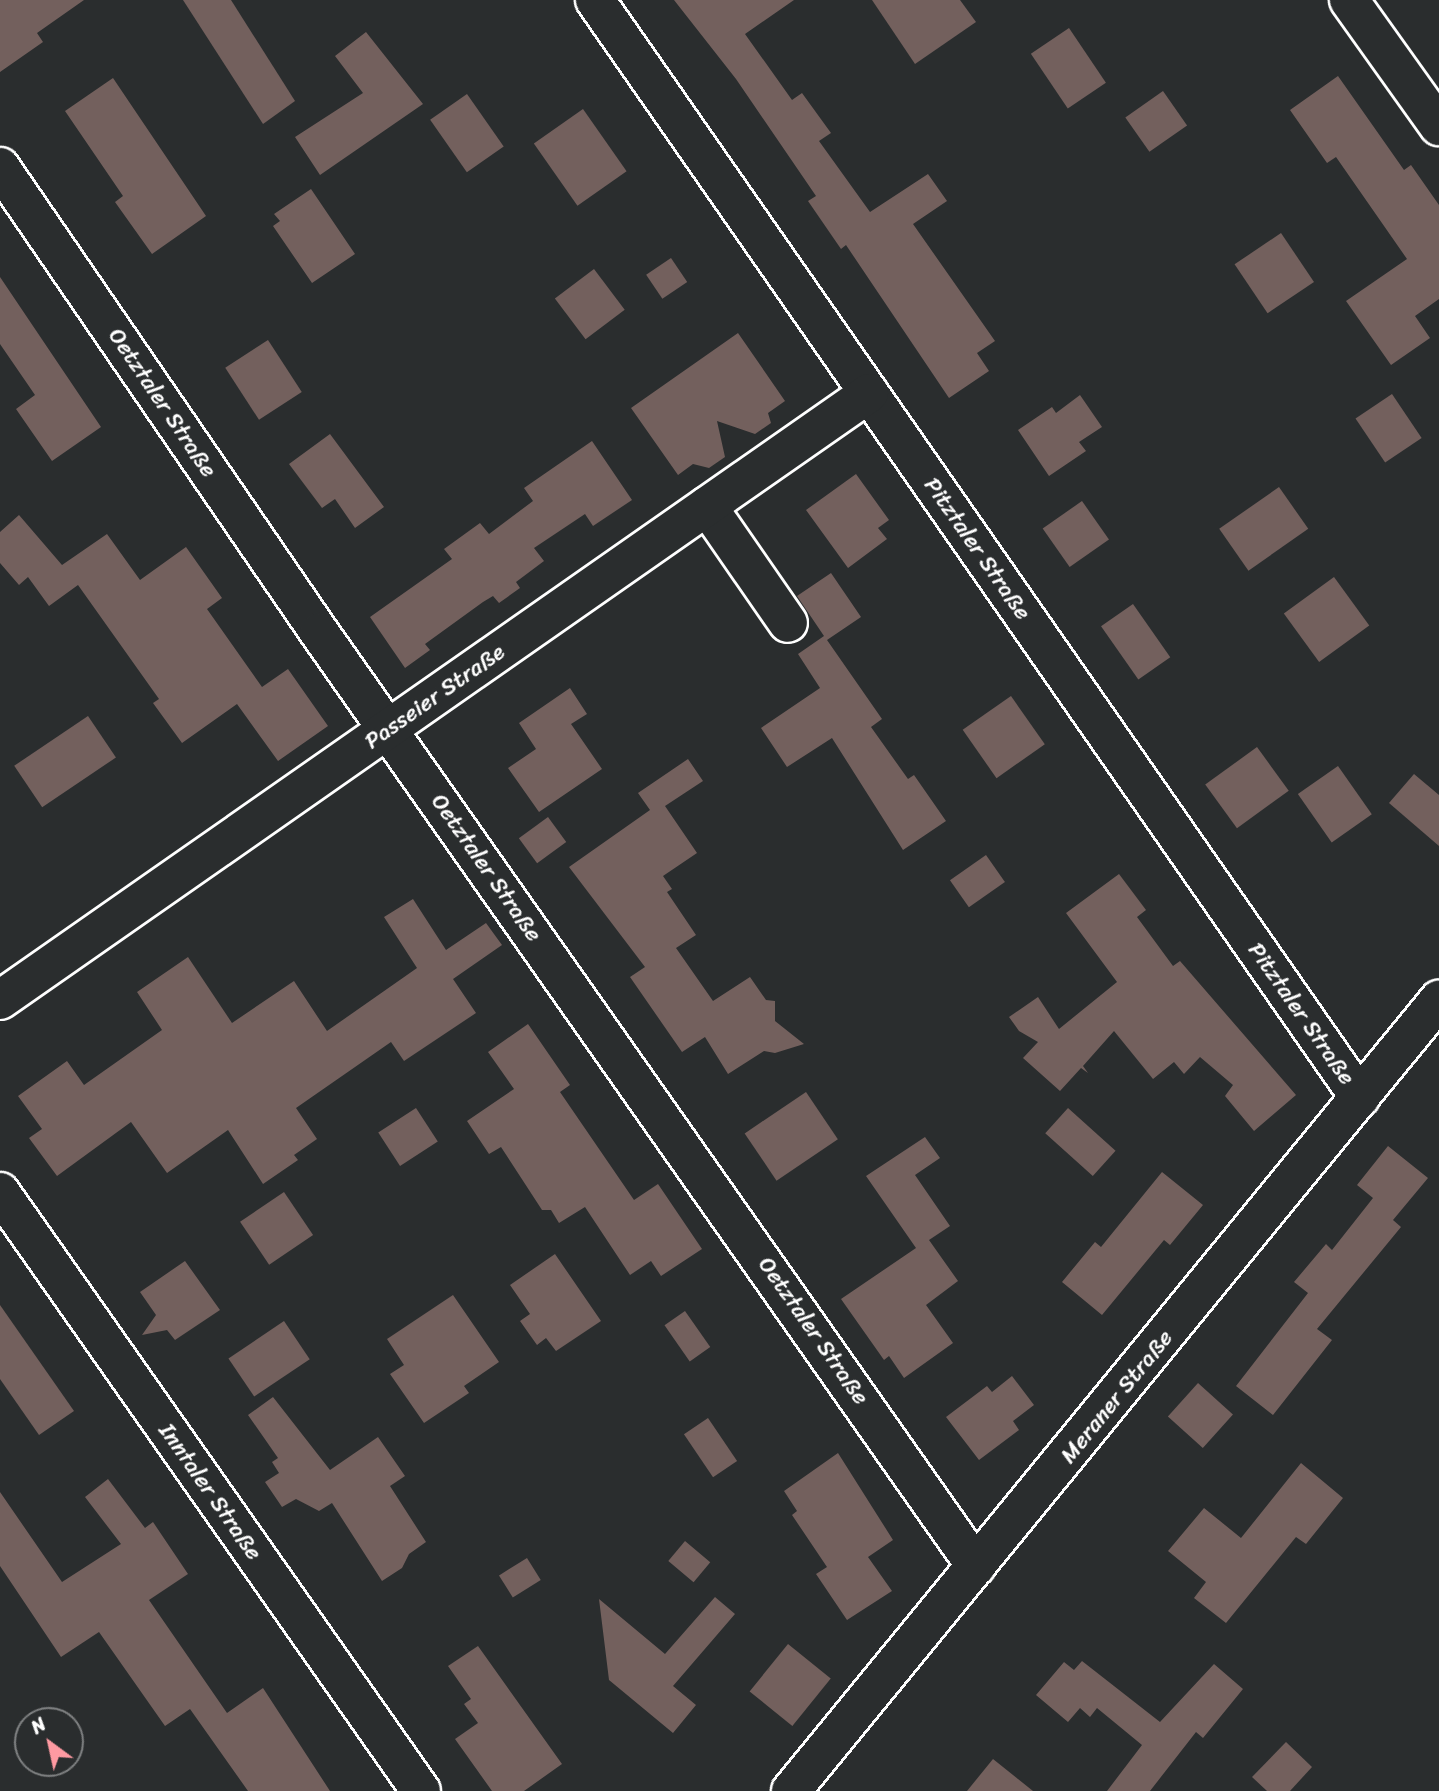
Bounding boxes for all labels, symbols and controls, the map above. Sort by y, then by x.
street label: Oetztaler Straße [102,323,222,483]
street label: Pitztaler Straße [917,472,1037,626]
street label: Passeier Straße [359,638,511,756]
street label: Oetztaler Straße [425,789,547,947]
street label: Pitztaler Straße [1241,937,1361,1091]
street label: Oetztaler Straße [752,1252,874,1410]
street label: Meraner Straße [1055,1325,1179,1469]
street label: Inntaler Straße [152,1418,268,1566]
north arrow [14,1707,84,1777]
text: N [24,1708,53,1743]

